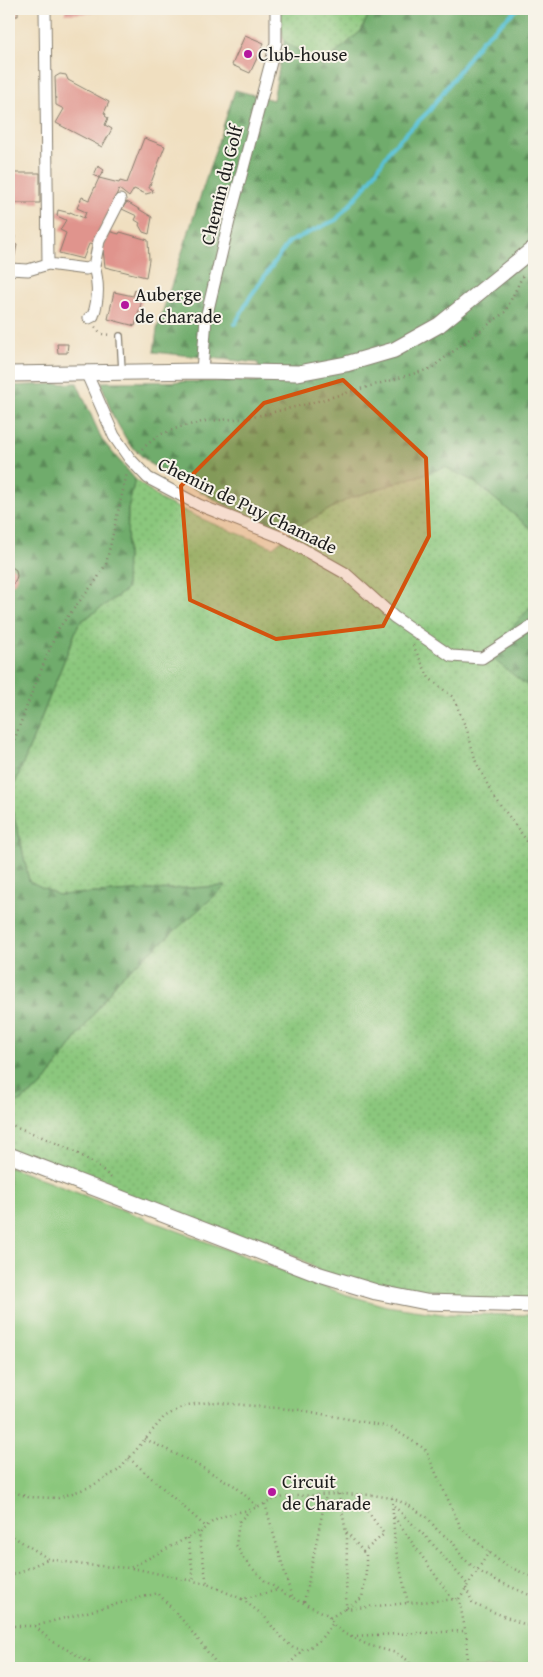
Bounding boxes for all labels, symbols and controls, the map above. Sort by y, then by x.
place label: Club-house [258,40,347,68]
marker: Club-house [242,48,254,60]
street label: Chemin du Golf [193,120,250,248]
place label: Auberge de charade [135,280,222,330]
marker: Auberge de charade [119,299,131,311]
street label: Chemin de Puy Chamade [154,449,343,561]
place label: Circuit de Charade [282,1467,371,1517]
marker: Circuit de Charade [266,1486,278,1498]

